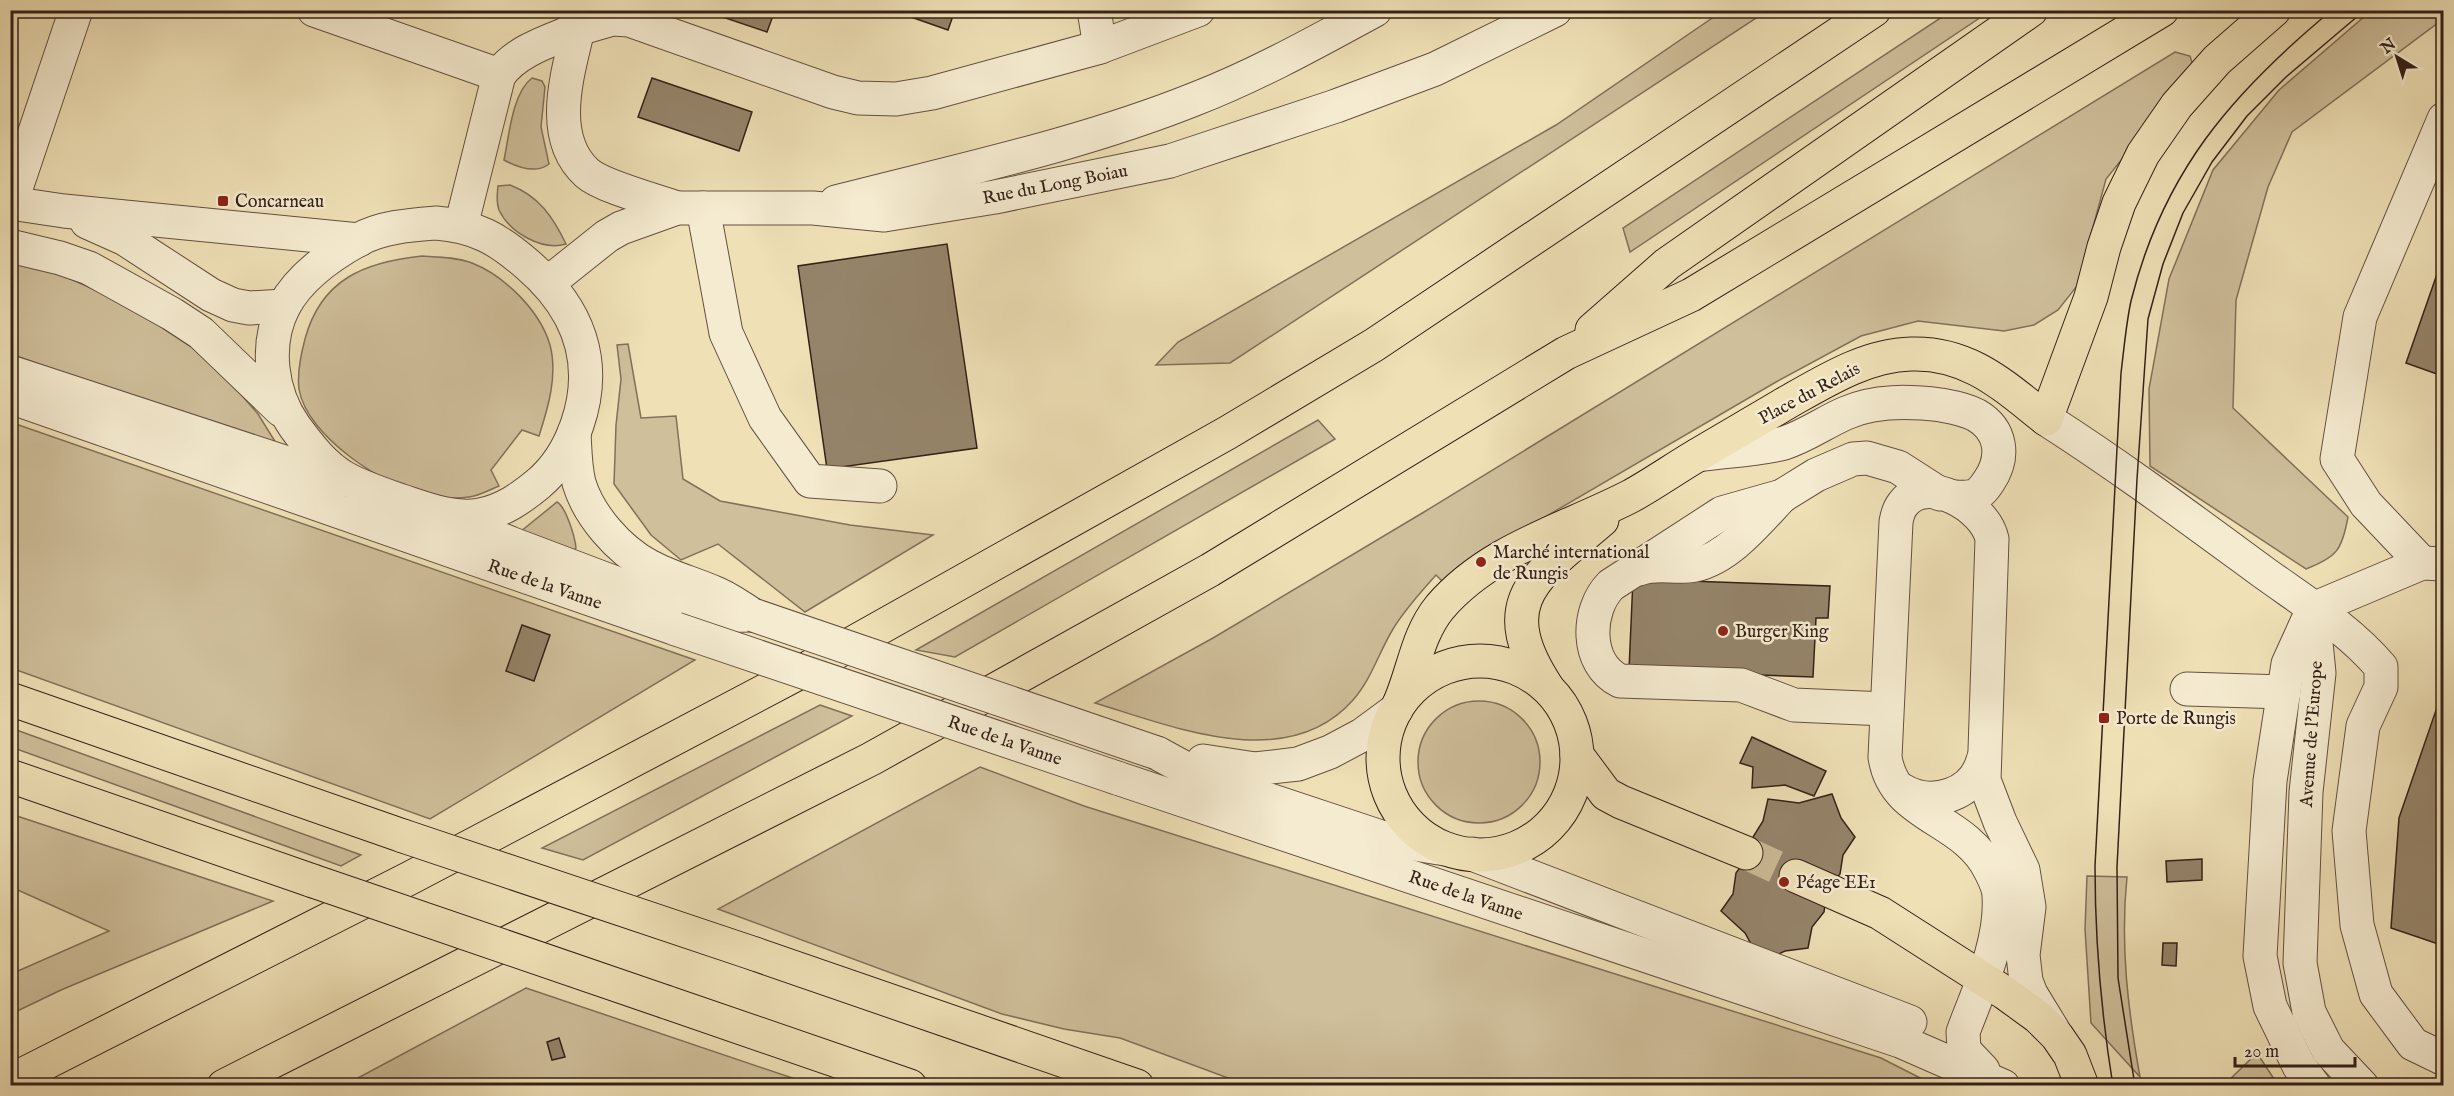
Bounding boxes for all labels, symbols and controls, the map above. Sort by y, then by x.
north arrow [2367,27,2427,87]
text: N [2377,35,2401,60]
street label: Rue du Long Boiau [981,160,1130,211]
place label: Concarneau [235,191,324,214]
marker: Concarneau [216,194,230,208]
street label: Place du Relais [1755,358,1864,431]
place label: Marché international de Rungis [1493,542,1649,586]
street label: Rue de la Vanne [484,555,605,616]
marker: Marché international de Rungis [1474,555,1488,569]
place label: Burger King [1735,621,1829,644]
marker: Burger King [1716,624,1730,638]
street label: Avenue de l'Europe [2296,660,2329,809]
place label: Porte de Rungis [2116,708,2236,731]
street label: Rue de la Vanne [944,711,1065,772]
marker: Porte de Rungis [2097,711,2111,725]
street label: Rue de la Vanne [1405,866,1526,927]
place label: Péage EE1 [1796,872,1876,895]
marker: Péage EE1 [1777,875,1791,889]
scale bar [2235,1030,2355,1068]
text: 20 m [2244,1041,2279,1064]

